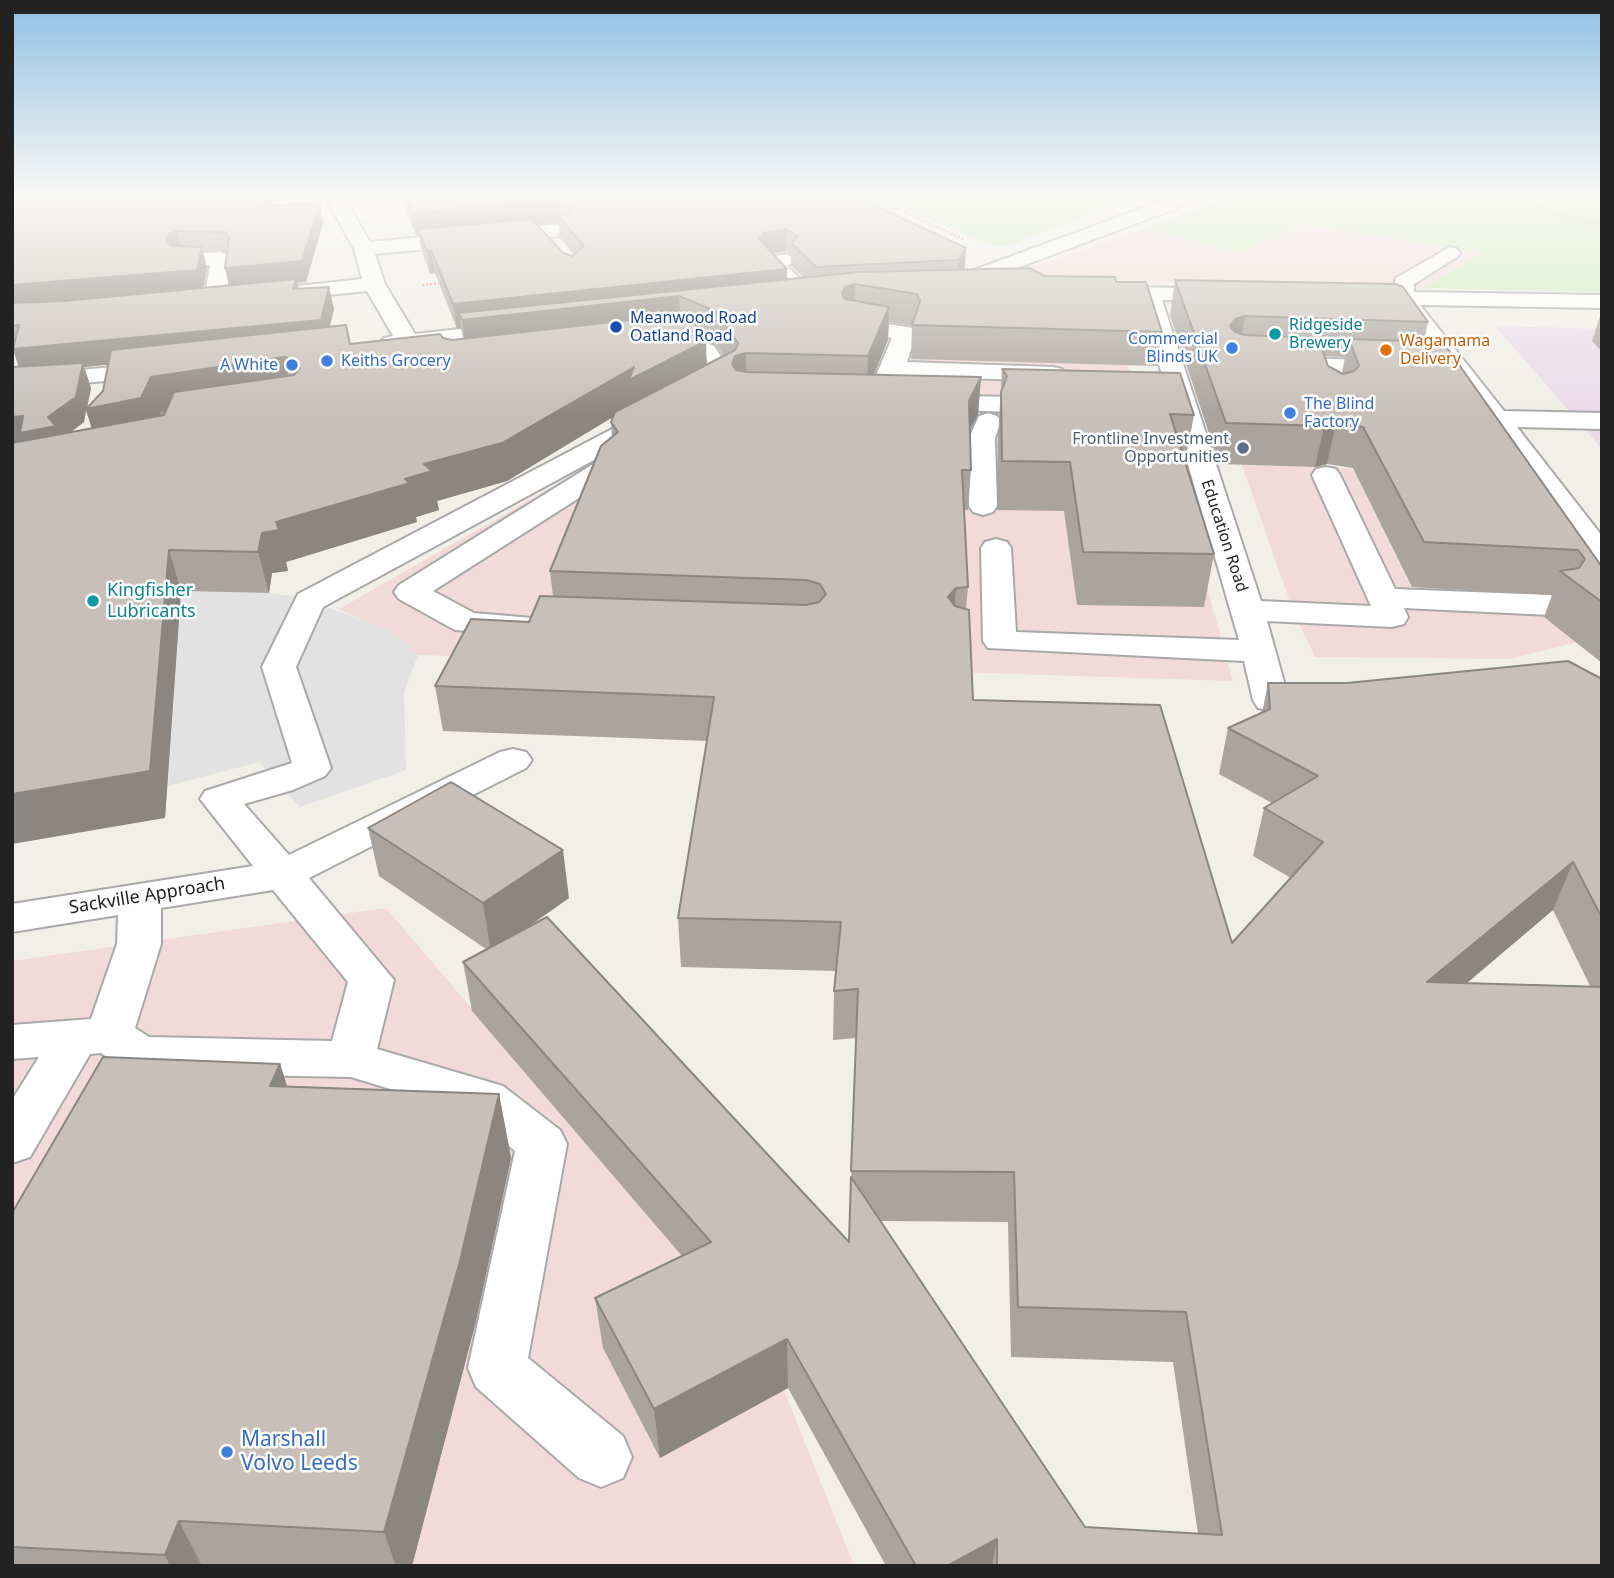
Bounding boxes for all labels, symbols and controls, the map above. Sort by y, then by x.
place label: Meanwood Road Oatland Road [630,308,757,346]
place label: Ridgeside Brewery [1289,315,1362,353]
marker: Meanwood Road Oatland Road [608,319,624,335]
marker: Ridgeside Brewery [1267,326,1283,342]
place label: Commercial Blinds UK [1128,329,1218,367]
place label: Wagamama Delivery [1400,331,1490,369]
marker: Commercial Blinds UK [1224,340,1240,356]
marker: Wagamama Delivery [1378,342,1394,358]
place label: Keiths Grocery [341,351,451,371]
marker: Keiths Grocery [319,353,335,369]
place label: A White [220,355,278,375]
marker: A White [284,357,300,373]
place label: The Blind Factory [1304,394,1374,432]
marker: The Blind Factory [1282,405,1298,421]
place label: Frontline Investment Opportunities [1072,429,1229,467]
marker: Frontline Investment Opportunities [1235,440,1251,456]
street label: Education Road [1197,477,1251,595]
place label: Kingfisher Lubricants [107,580,196,622]
marker: Kingfisher Lubricants [85,593,101,609]
street label: Sackville Approach [67,873,227,919]
place label: Marshall Volvo Leeds [241,1427,358,1477]
marker: Marshall Volvo Leeds [219,1444,235,1460]

